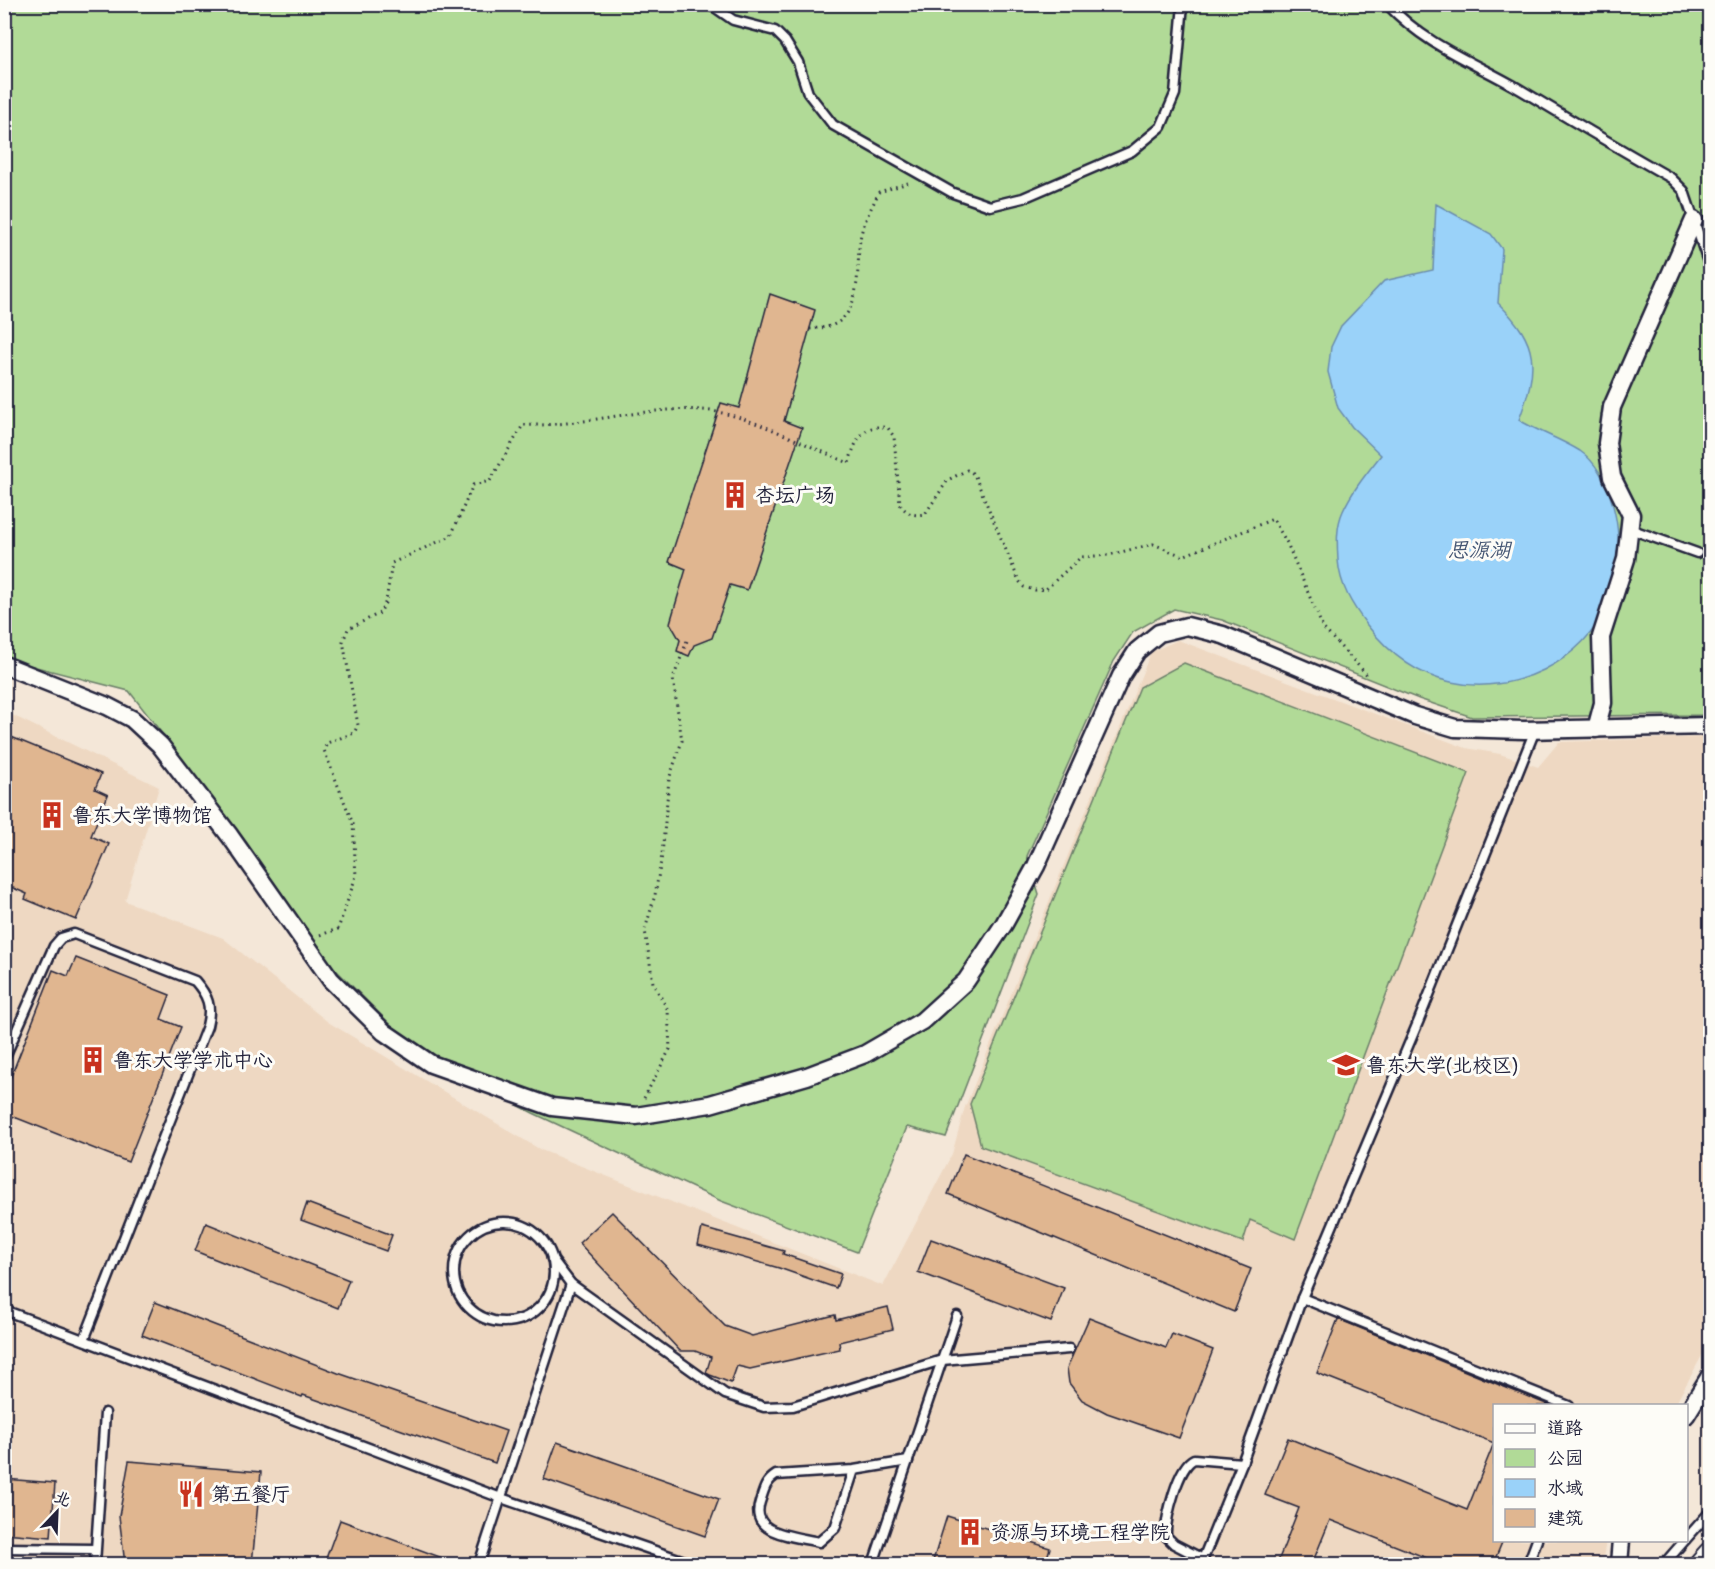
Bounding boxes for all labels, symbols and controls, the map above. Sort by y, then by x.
building icon: 杏坛广场 [720,480,750,510]
place label: 杏坛广场 [755,482,835,507]
water label: 思源湖 [1448,536,1512,563]
building icon: 鲁东大学博物馆 [37,800,67,830]
place label: 鲁东大学博物馆 [72,802,212,827]
building icon: 鲁东大学学术中心 [78,1045,108,1075]
place label: 鲁东大学学术中心 [113,1047,273,1072]
school or university icon: 鲁东大学(北校区) [1331,1050,1361,1080]
place label: 鲁东大学(北校区) [1366,1052,1518,1077]
legend [1493,1404,1688,1542]
text: 道路 [1547,1416,1583,1439]
text: 公园 [1547,1446,1583,1469]
text: 水域 [1547,1476,1583,1499]
restaurant icon: 第五餐厅 [176,1479,206,1509]
place label: 第五餐厅 [211,1481,291,1506]
north arrow [27,1482,87,1542]
text: 北 [52,1486,74,1511]
text: 建筑 [1547,1506,1583,1529]
building icon: 资源与环境工程学院 [955,1517,985,1547]
place label: 资源与环境工程学院 [990,1519,1170,1544]

